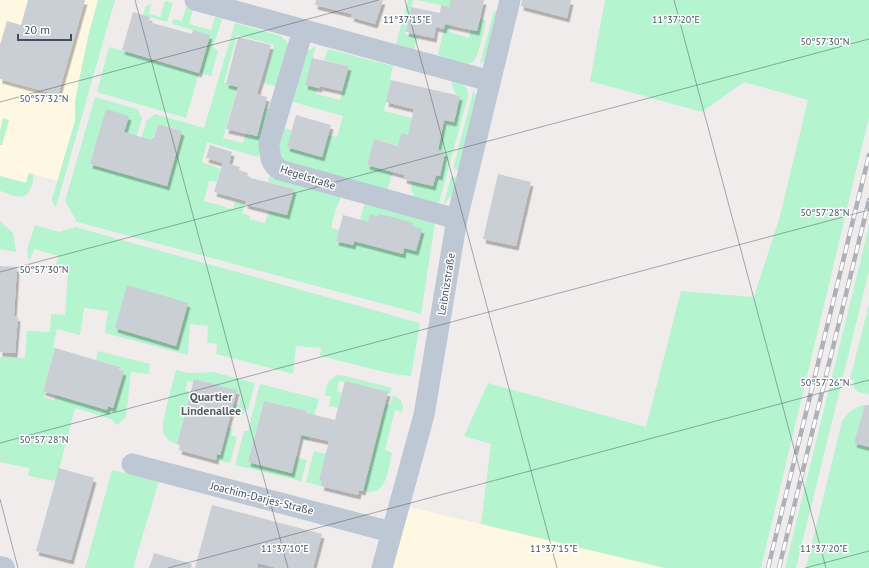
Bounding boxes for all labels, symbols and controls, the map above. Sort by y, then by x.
text: 11°37'15"E [383,13,431,26]
text: 11°37'20"E [652,13,700,26]
scale bar [18,16,71,42]
text: 20 m [24,22,50,37]
text: 50°57'30"N [800,35,850,48]
text: 50°57'32"N [19,92,69,105]
street label: Hegelstraße [279,161,338,193]
text: 50°57'28"N [800,206,850,219]
street label: Leibnizstraße [434,251,458,316]
text: 50°57'30"N [19,263,69,276]
text: 50°57'26"N [800,376,850,389]
district label: Quartier Lindenallee [181,389,241,418]
text: 50°57'28"N [19,433,69,446]
street label: Joachim-Darjes-Straße [208,478,315,518]
text: 11°37'10"E [261,542,309,555]
text: 11°37'15"E [530,542,578,555]
text: 11°37'20"E [800,542,848,555]

